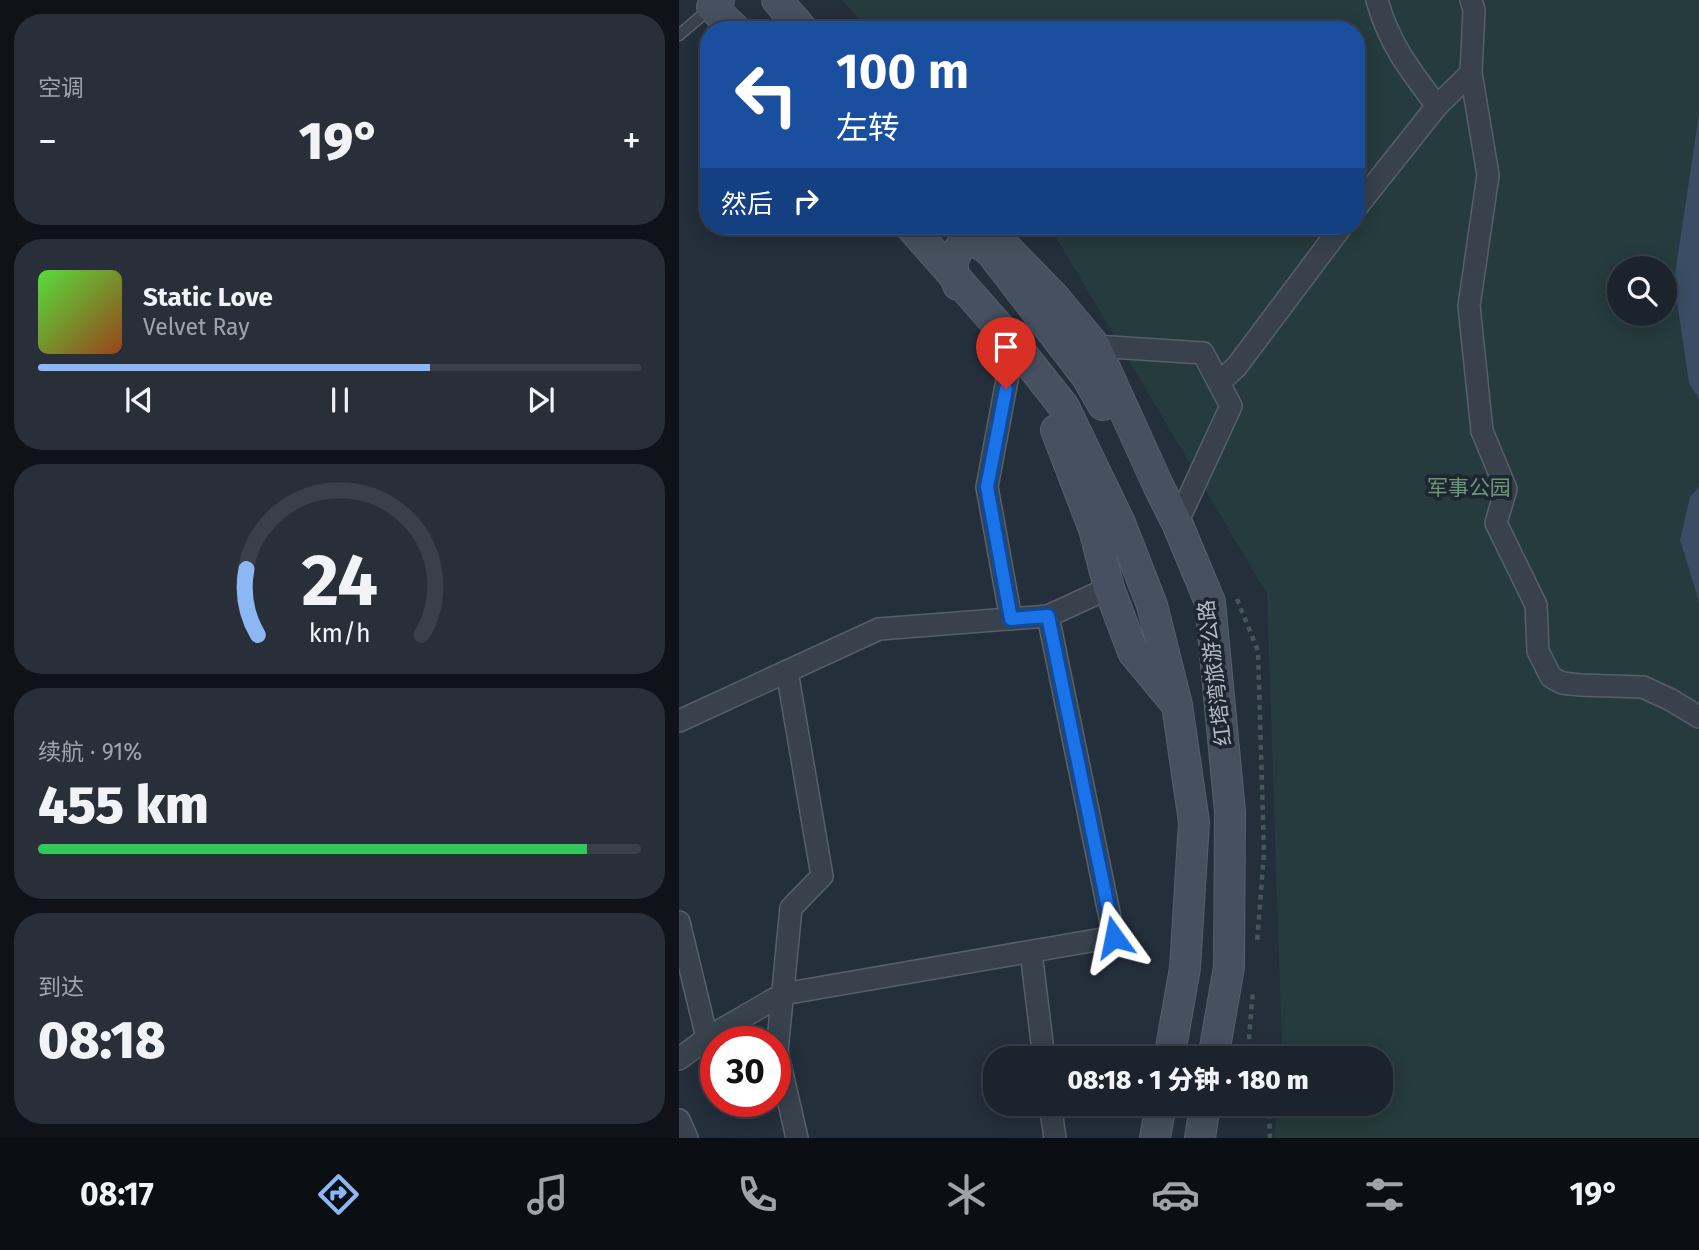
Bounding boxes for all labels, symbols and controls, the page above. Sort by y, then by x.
text: 100 m [836,42,969,101]
icon: left [721,49,812,140]
text: 空调 [38,74,84,102]
text: 左转 [836,109,900,147]
text: 19° [299,110,380,173]
text: − [38,118,57,164]
text: + [622,118,641,164]
icon: right [787,182,825,220]
text: 然后 [721,189,773,220]
map controls [1607,256,1677,326]
button: search [1607,256,1677,326]
text: Static Love [143,282,273,313]
text: Velvet Ray [143,313,250,341]
pin [976,317,1036,389]
icon: arrive [987,328,1025,366]
icon: previous [120,381,158,419]
icon: pause [321,381,359,419]
icon: next [522,381,560,419]
park label: 军事公园 [1427,475,1511,501]
text: 24 [301,537,378,624]
street label: 红塔湾旅游公路 [1193,598,1237,748]
text: km/h [309,619,370,649]
text: 续航 · 91% [38,738,142,766]
text: 455 km [38,774,209,837]
position arrow [1077,900,1151,974]
text: 到达 [38,973,84,1001]
text: 08:18 [38,1009,166,1072]
speed limit sign: 30 [700,1026,791,1117]
text: 08:18 · 1 分钟 · 180 m [1067,1065,1309,1096]
icon: directions [314,1170,363,1219]
icon: music [523,1170,572,1219]
icon: phone [733,1170,782,1219]
icon: climate [942,1170,991,1219]
icon: car [1151,1170,1200,1219]
icon: filters [1360,1170,1409,1219]
text: 08:17 [80,1175,154,1213]
text: 19° [1569,1175,1619,1213]

